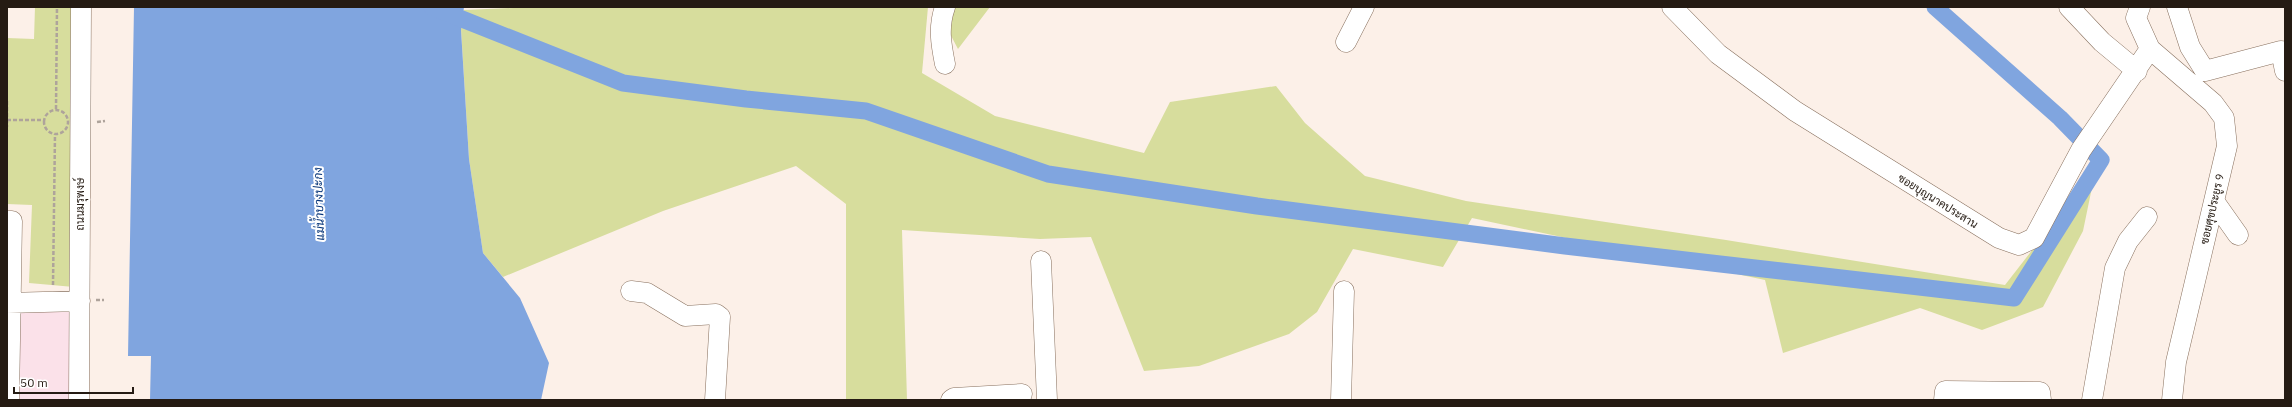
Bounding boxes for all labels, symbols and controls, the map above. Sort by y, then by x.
water label: แม่น้ำบางปะกง [307,167,327,241]
street label: ซอยบุญนาคประสาน [1894,171,1981,233]
street label: ซอยศุขประยูร 9 [2197,172,2229,246]
street label: ถนนมรุพงษ์ [72,177,89,230]
scale bar [14,369,133,395]
text: 50 m [20,375,48,390]

